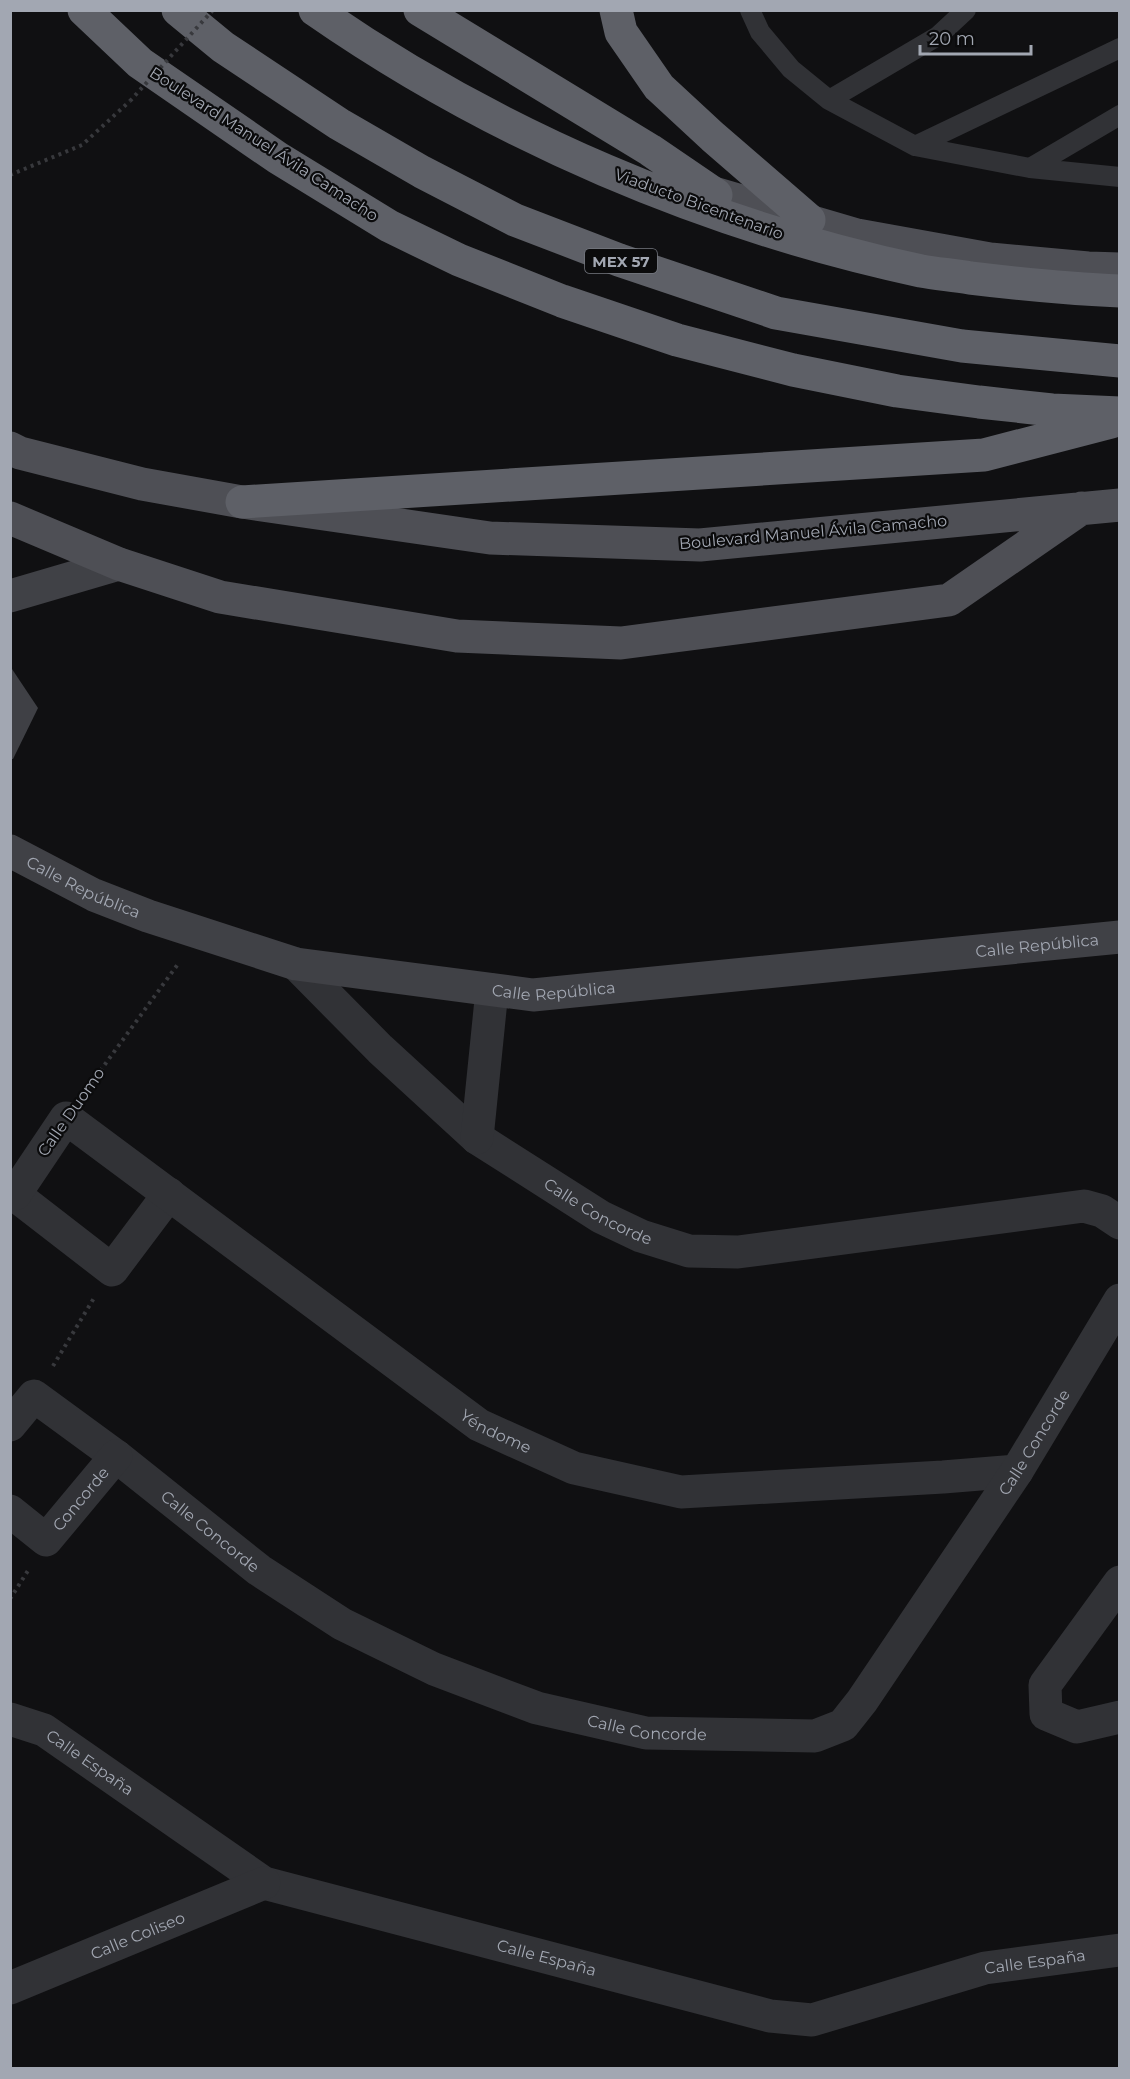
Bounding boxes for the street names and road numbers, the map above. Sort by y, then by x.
street label: Boulevard Manuel Ávila Camacho [146,63,382,225]
street label: Viaducto Bicentenario [612,165,786,243]
road number: MEX 57 [585,249,657,273]
street label: Boulevard Manuel Ávila Camacho [678,511,948,553]
street label: Calle República [23,852,143,922]
street label: Calle República [975,930,1100,961]
street label: Calle República [491,977,616,1005]
street label: Calle Duomo [33,1064,109,1160]
street label: Calle Concorde [541,1174,654,1248]
street label: Calle Concorde [994,1386,1074,1499]
street label: Yéndome [457,1405,534,1457]
street label: Concorde [48,1463,113,1535]
street label: Calle Concorde [157,1486,264,1576]
street label: Calle Concorde [586,1710,707,1744]
street label: Calle España [43,1725,138,1799]
street label: Calle Coliseo [88,1907,188,1963]
street label: Calle España [495,1935,598,1979]
street label: Calle España [983,1945,1087,1978]

